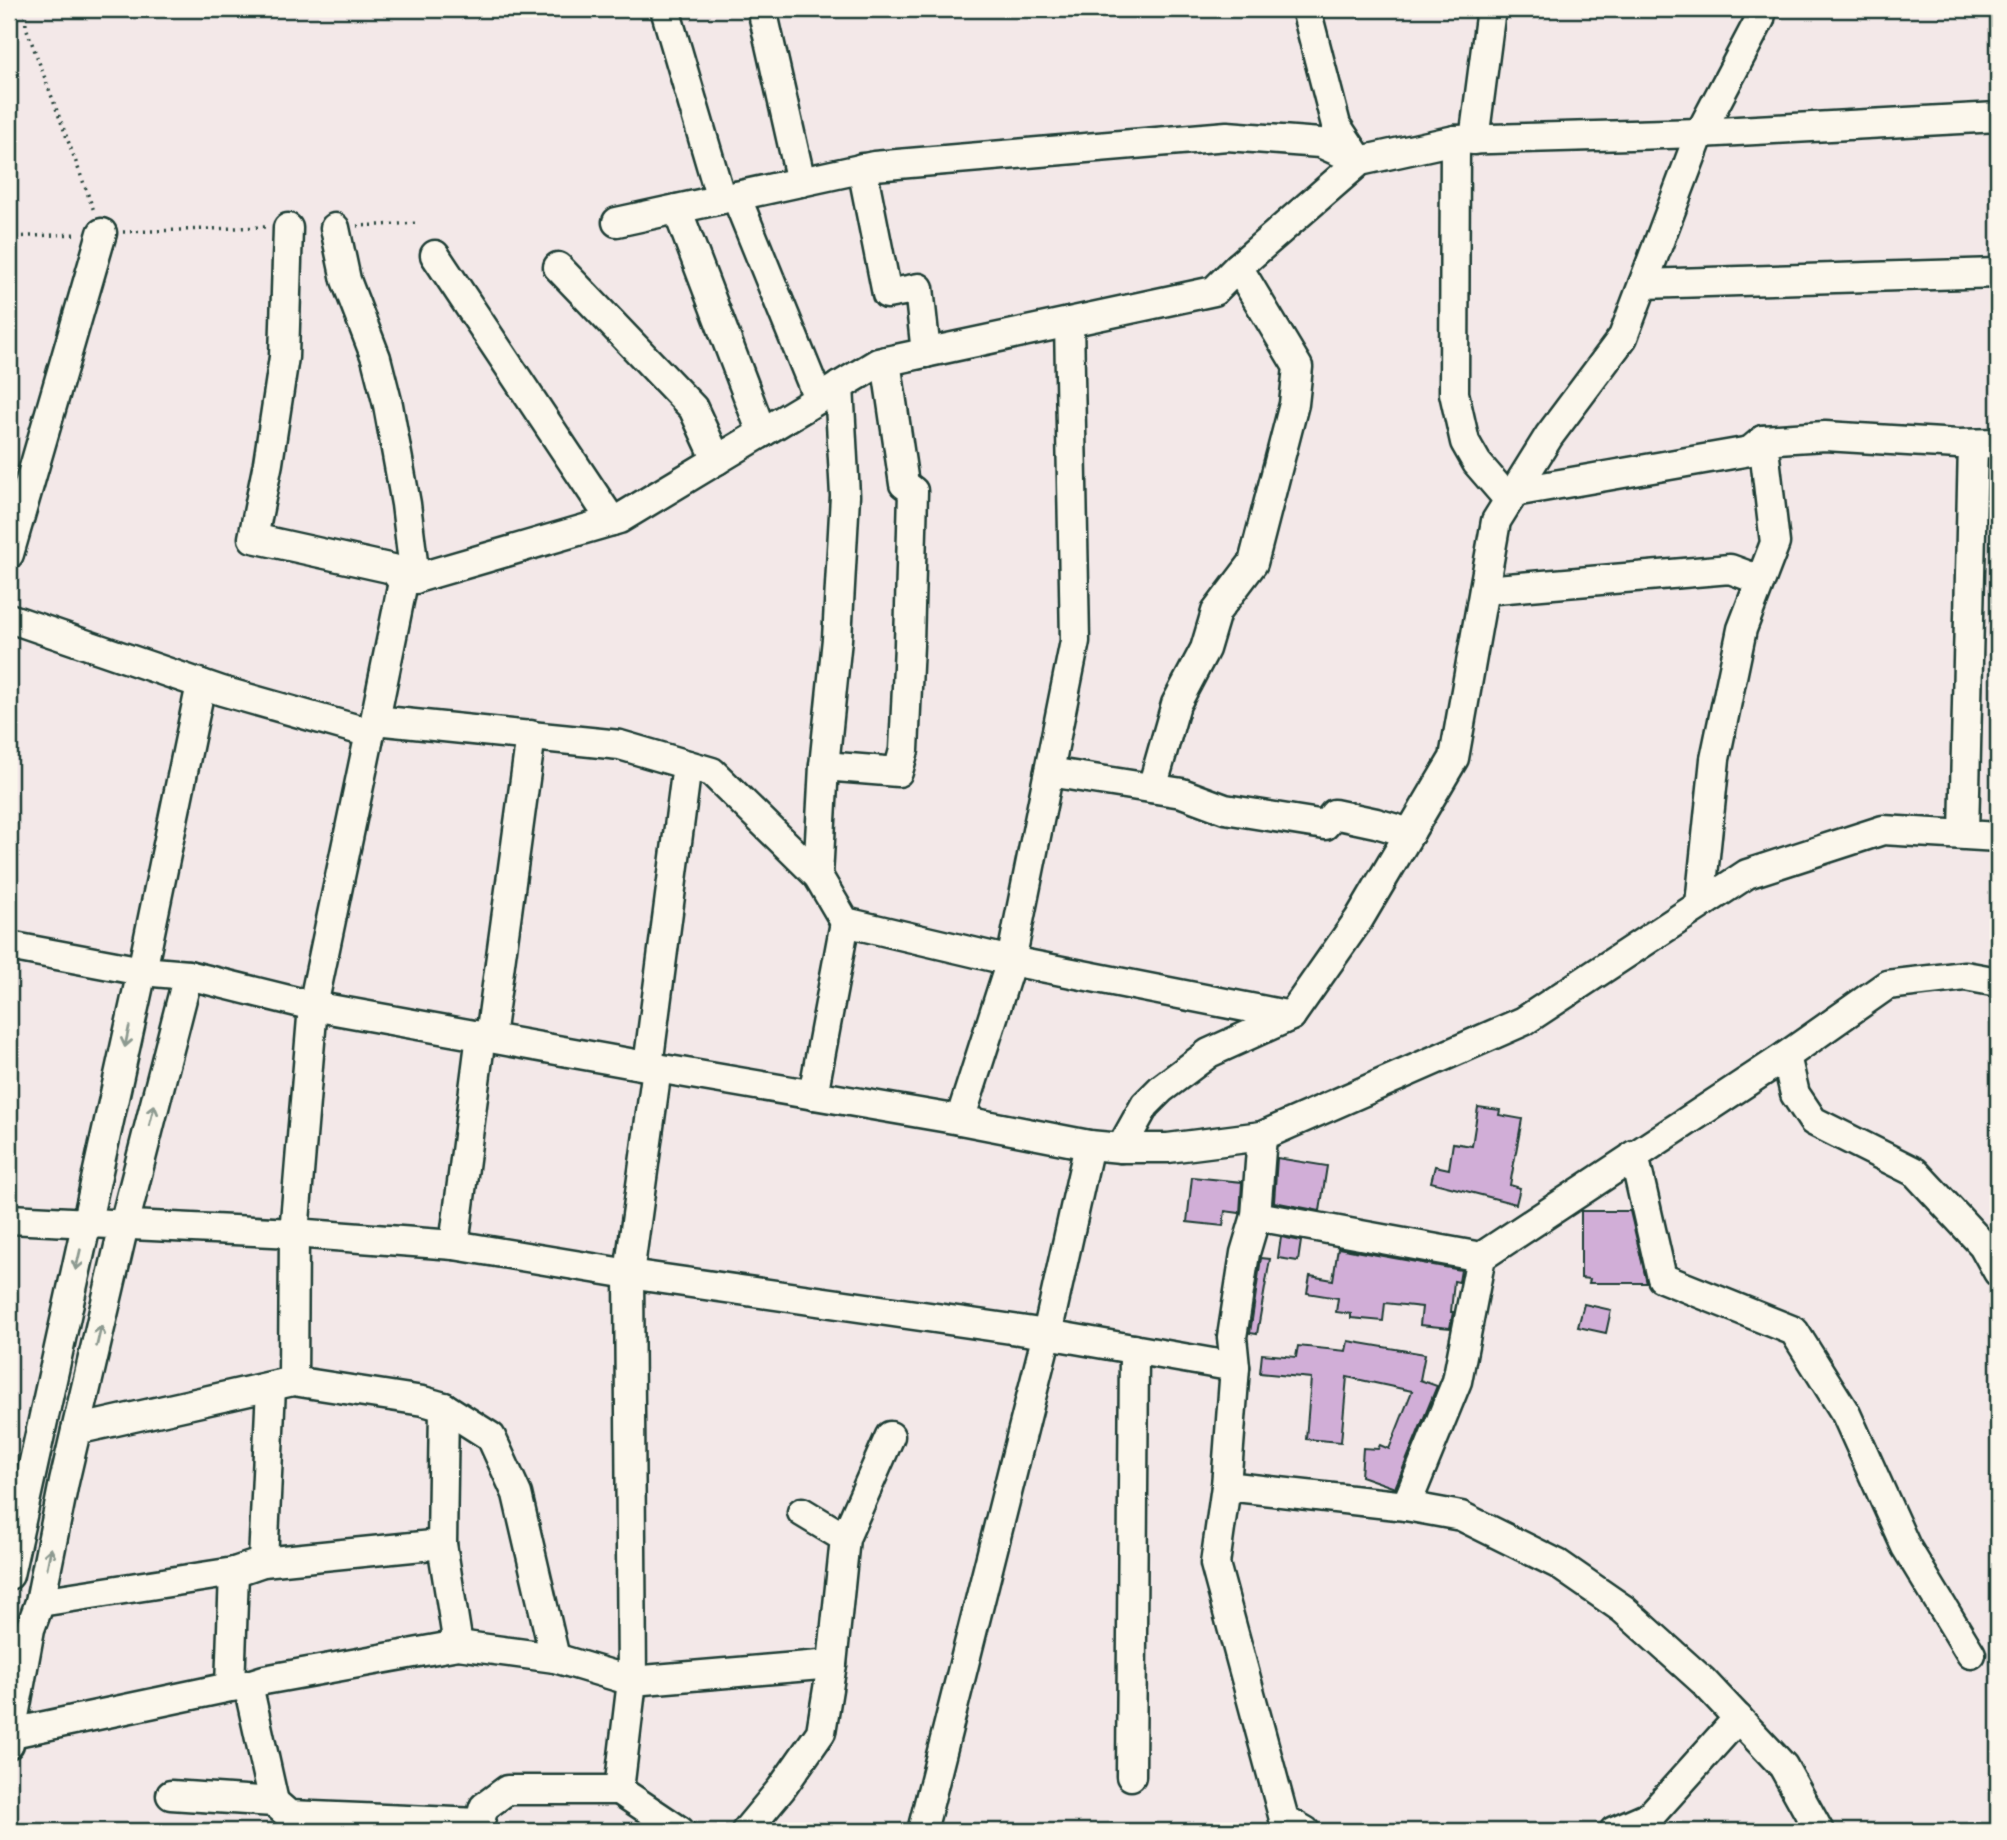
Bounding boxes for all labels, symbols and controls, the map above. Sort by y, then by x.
one-way arrow [120,1026,133,1048]
one-way arrow [146,1104,159,1127]
one-way arrow [71,1248,85,1271]
one-way arrow [92,1325,106,1348]
one-way arrow [43,1547,56,1570]

